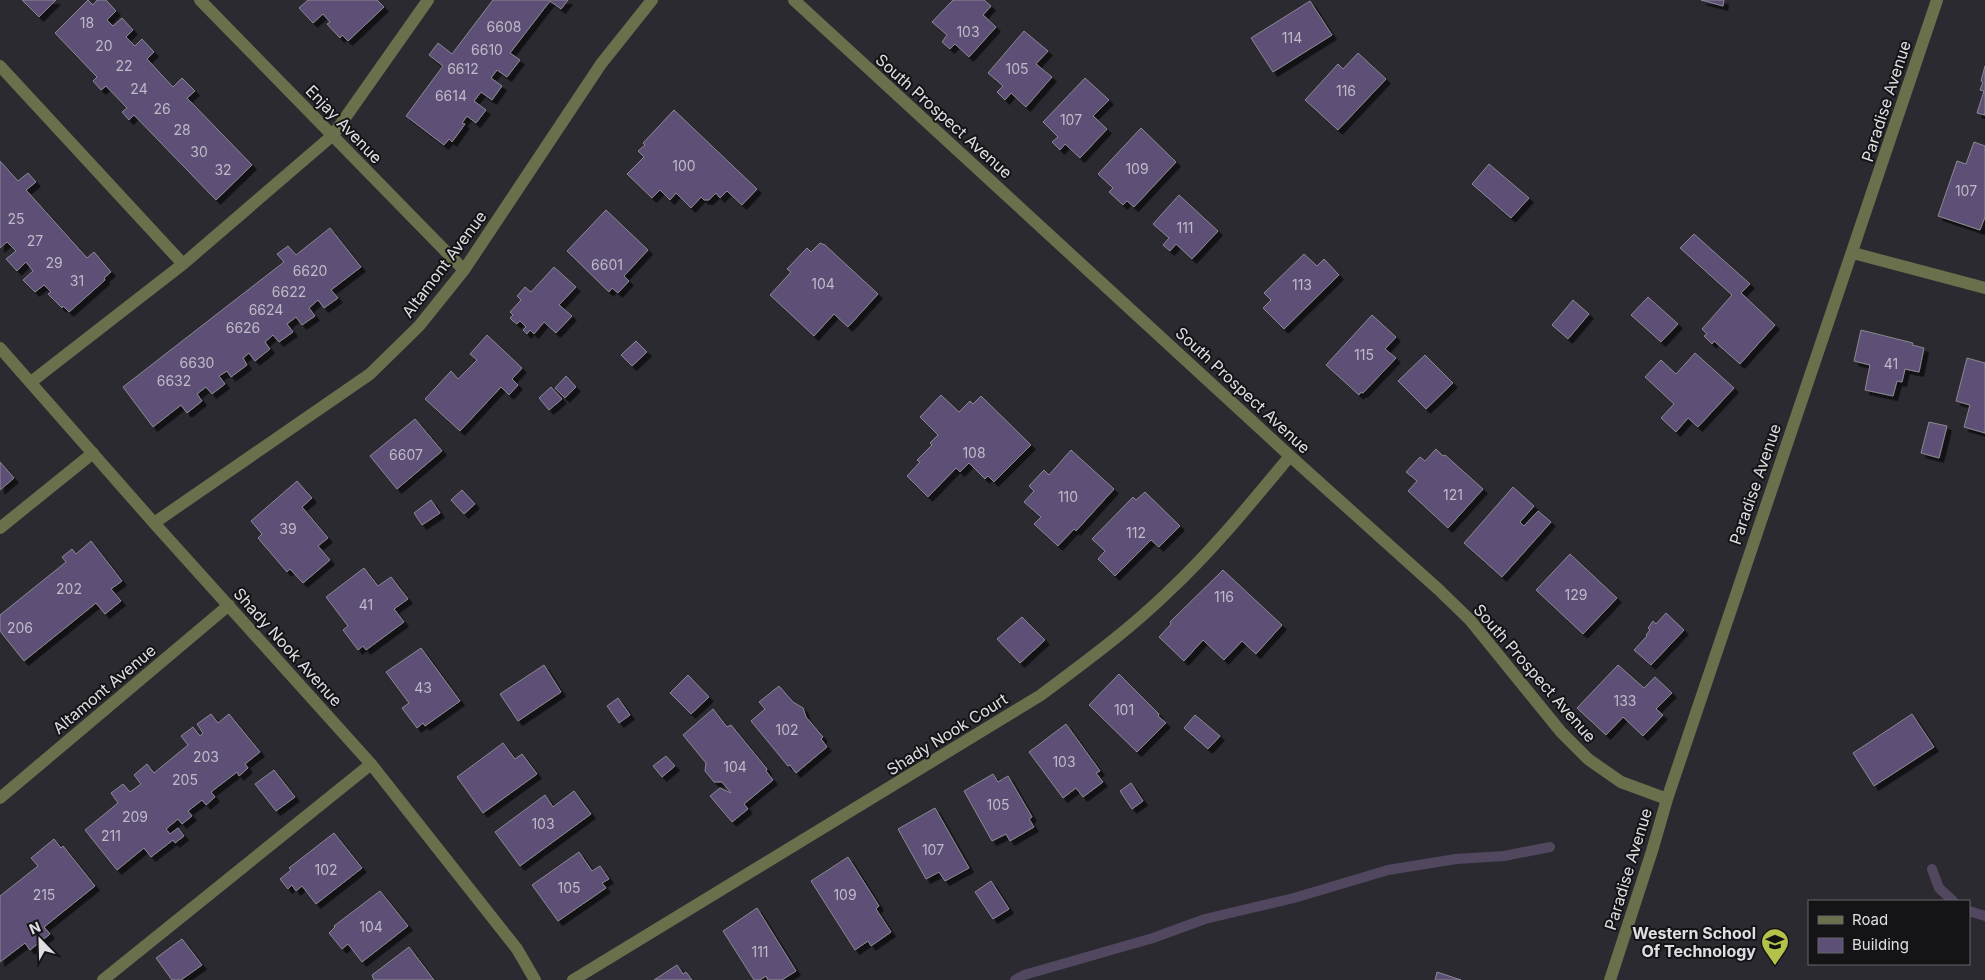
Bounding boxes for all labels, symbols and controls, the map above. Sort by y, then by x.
house number: 18 [80,14,94,31]
house number: 6608 [487,18,521,35]
house number: 103 [956,23,980,40]
house number: 114 [1282,29,1302,46]
house number: 20 [95,37,113,54]
street label: Paradise Avenue [1857,38,1915,164]
house number: 6610 [471,41,503,58]
street label: South Prospect Avenue [872,49,1016,183]
house number: 22 [115,57,133,74]
house number: 6612 [447,60,479,77]
house number: 105 [1005,60,1029,77]
house number: 24 [130,80,148,97]
street label: Enjay Avenue [302,81,386,167]
house number: 116 [1336,82,1356,99]
house number: 6614 [435,87,467,104]
house number: 26 [153,100,171,117]
house number: 107 [1060,111,1082,128]
house number: 28 [173,121,191,138]
house number: 30 [190,143,208,160]
house number: 100 [672,157,696,174]
house number: 109 [1125,160,1149,177]
house number: 32 [214,161,232,178]
house number: 107 [1955,182,1977,199]
street label: Altamont Avenue [397,207,491,321]
house number: 25 [7,210,25,227]
house number: 111 [1176,219,1194,236]
house number: 27 [27,232,43,249]
house number: 29 [45,254,63,271]
house number: 6601 [591,256,623,273]
house number: 6620 [293,262,327,279]
house number: 31 [70,272,84,289]
house number: 104 [811,275,835,292]
house number: 113 [1292,276,1312,293]
house number: 6622 [272,283,306,300]
house number: 6624 [249,301,283,318]
house number: 6626 [226,319,260,336]
street label: South Prospect Avenue [1172,322,1314,458]
house number: 115 [1354,346,1374,363]
house number: 6630 [180,354,214,371]
house number: 41 [1884,355,1898,372]
house number: 6632 [157,372,191,389]
street label: Paradise Avenue [1725,421,1785,547]
house number: 108 [962,444,986,461]
house number: 6607 [389,446,423,463]
house number: 121 [1443,486,1463,503]
house number: 110 [1058,488,1078,505]
house number: 39 [279,520,297,537]
house number: 112 [1126,524,1146,541]
house number: 202 [56,580,82,597]
street label: Shady Nook Avenue [229,584,347,710]
house number: 129 [1565,586,1587,603]
house number: 116 [1214,588,1234,605]
house number: 41 [359,596,373,613]
street label: South Prospect Avenue [1469,600,1601,746]
house number: 206 [7,619,33,636]
street label: Altamont Avenue [48,640,160,738]
house number: 43 [414,679,432,696]
street label: Shady Nook Court [883,689,1011,779]
house number: 133 [1614,692,1637,709]
house number: 101 [1114,701,1134,718]
house number: 102 [775,721,799,738]
house number: 203 [193,748,219,765]
house number: 103 [1052,753,1076,770]
house number: 104 [723,758,747,775]
house number: 205 [172,771,198,788]
house number: 105 [986,796,1010,813]
street label: Paradise Avenue [1600,806,1656,932]
house number: 209 [122,808,148,825]
house number: 103 [531,815,555,832]
house number: 211 [101,827,121,844]
house number: 107 [922,841,944,858]
house number: 102 [314,861,338,878]
house number: 105 [557,879,581,896]
house number: 215 [33,886,55,903]
house number: 109 [833,886,857,903]
legend [1808,900,1970,965]
text: Road [1852,910,1888,929]
north arrow [15,915,65,965]
text: N [26,918,43,937]
house number: 104 [359,918,383,935]
place label: Western School Of Technology [1632,923,1756,961]
school or university icon: Western School Of Technology [1760,927,1790,966]
text: Building [1852,935,1909,954]
house number: 111 [751,943,769,960]

